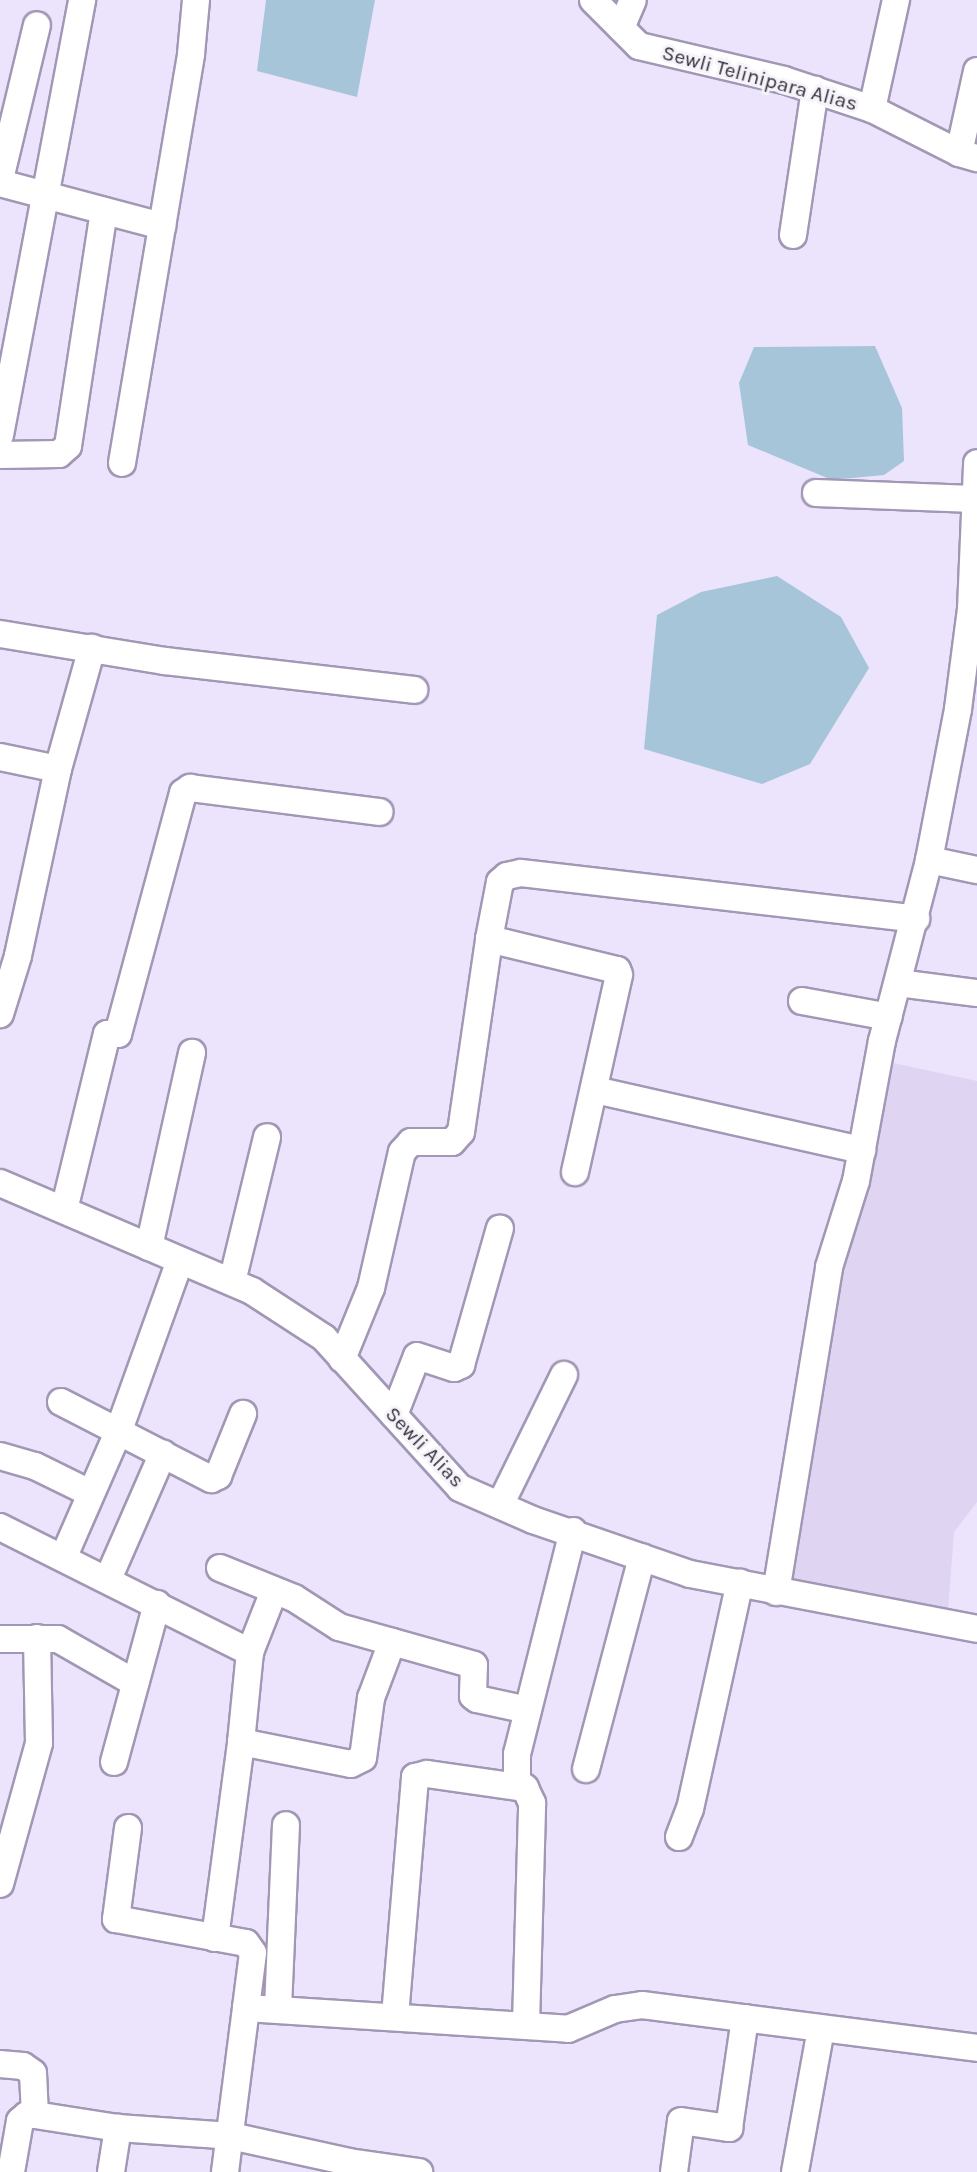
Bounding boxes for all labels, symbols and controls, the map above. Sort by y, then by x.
street label: Sewli Telinipara Alias [659,40,861,116]
street label: Sewli Alias [380,1401,470,1493]

